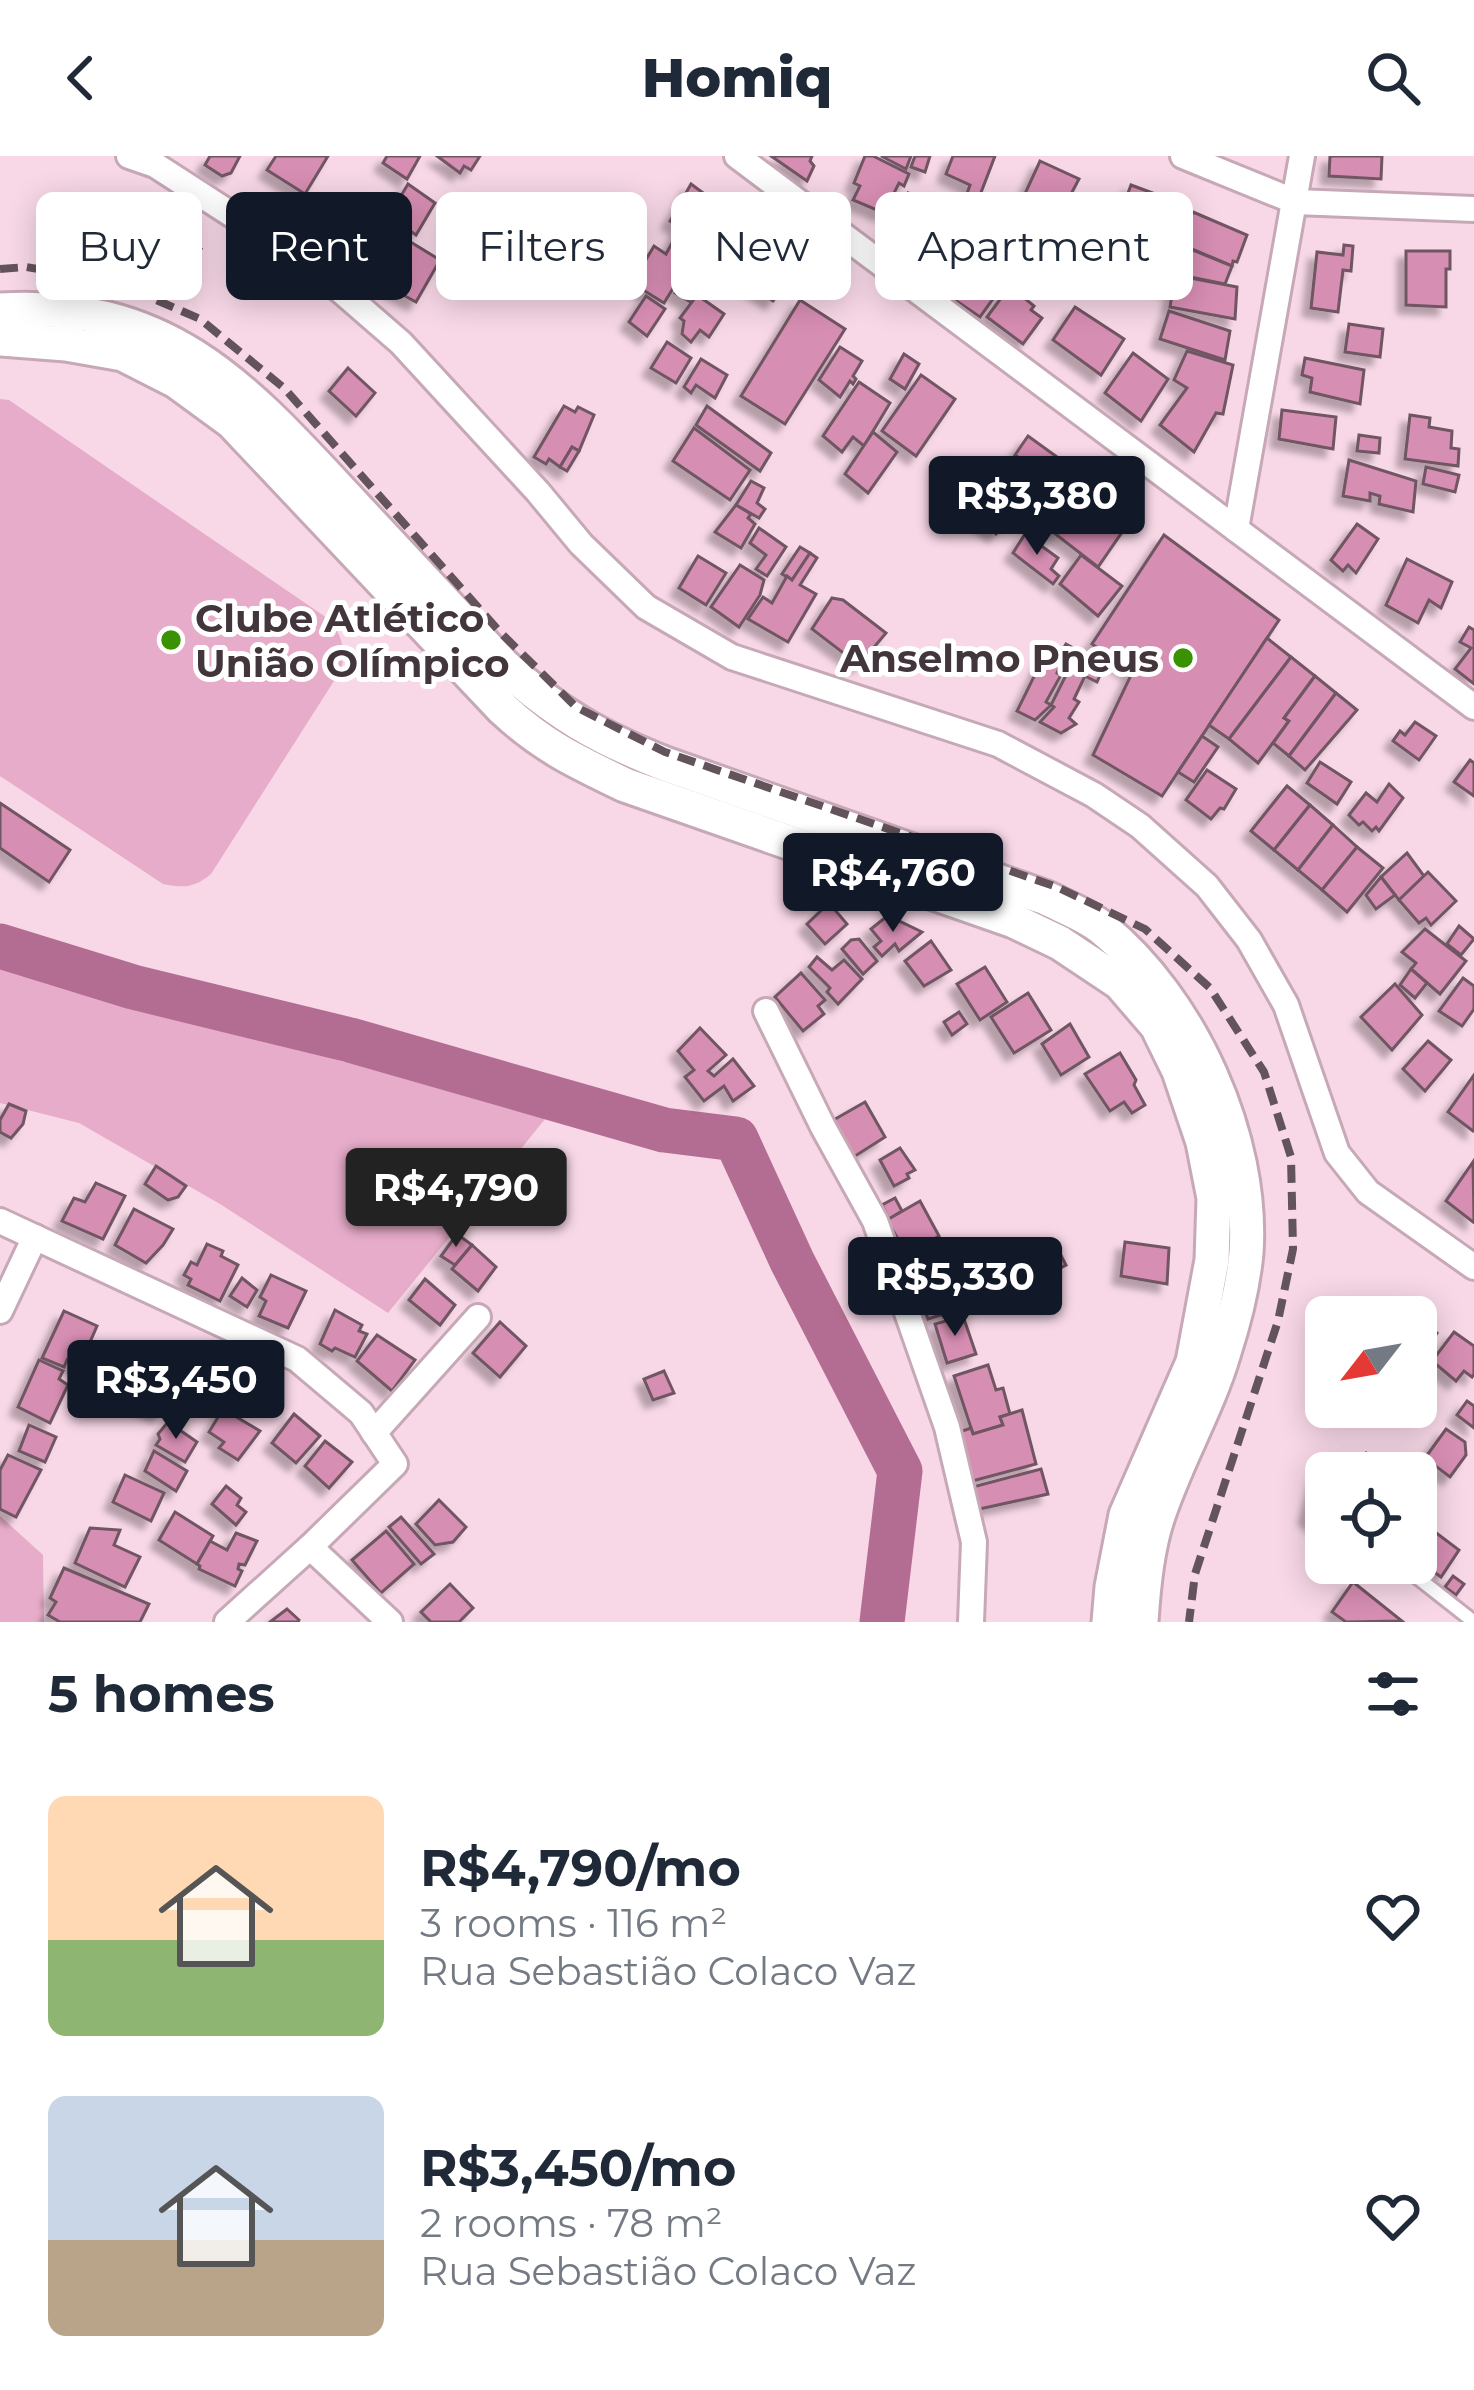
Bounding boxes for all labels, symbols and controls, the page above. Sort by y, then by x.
icon: back [48,45,114,111]
text: Homiq [642,45,832,111]
icon: search [1360,45,1426,111]
chip: Buy [36,192,202,300]
chip: Rent [226,192,412,300]
chip: Filters [436,192,647,300]
chip: New [671,192,851,300]
chip: Apartment [875,192,1193,300]
pin: R$3,380 [926,456,1148,558]
text: R$3,380 [956,471,1118,519]
place label: Clube Atlético União Olímpico [195,594,510,687]
marker: Clube Atlético União Olímpico [158,627,184,653]
place label: Anselmo Pneus [839,634,1159,682]
marker: Anselmo Pneus [1170,645,1196,671]
pin: R$4,760 [782,833,1004,935]
text: R$4,760 [810,848,976,896]
pin: R$4,790 [345,1148,567,1250]
text: R$4,790 [373,1163,539,1211]
pin: R$5,330 [844,1237,1066,1339]
text: R$5,330 [875,1252,1035,1300]
north arrow [1305,1296,1437,1428]
map controls [1305,1296,1437,1584]
pin: R$3,450 [65,1340,287,1442]
text: R$3,450 [94,1355,258,1403]
button: locate [1305,1452,1437,1584]
icon: filters [1360,1661,1426,1727]
text: 5 homes [48,1663,275,1725]
text: R$4,790/mo [420,1837,741,1899]
icon: home [144,1844,288,1988]
icon: heart [1360,1883,1426,1949]
text: 3 rooms · 116 m² [420,1899,727,1947]
text: Rua Sebastião Colaco Vaz [420,1947,917,1995]
text: R$3,450/mo [420,2137,736,2199]
icon: home [144,2144,288,2288]
icon: heart [1360,2183,1426,2249]
text: 2 rooms · 78 m² [420,2199,723,2247]
text: Rua Sebastião Colaco Vaz [420,2247,917,2295]

